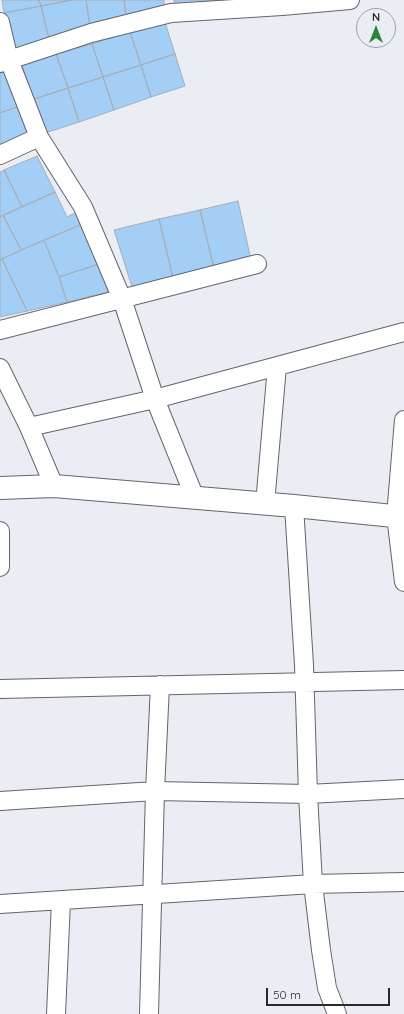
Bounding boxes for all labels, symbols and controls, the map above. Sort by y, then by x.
north arrow [356,8,396,48]
text: N [372,10,380,24]
scale bar [268,980,392,1006]
text: 50 m [273,987,301,1002]

